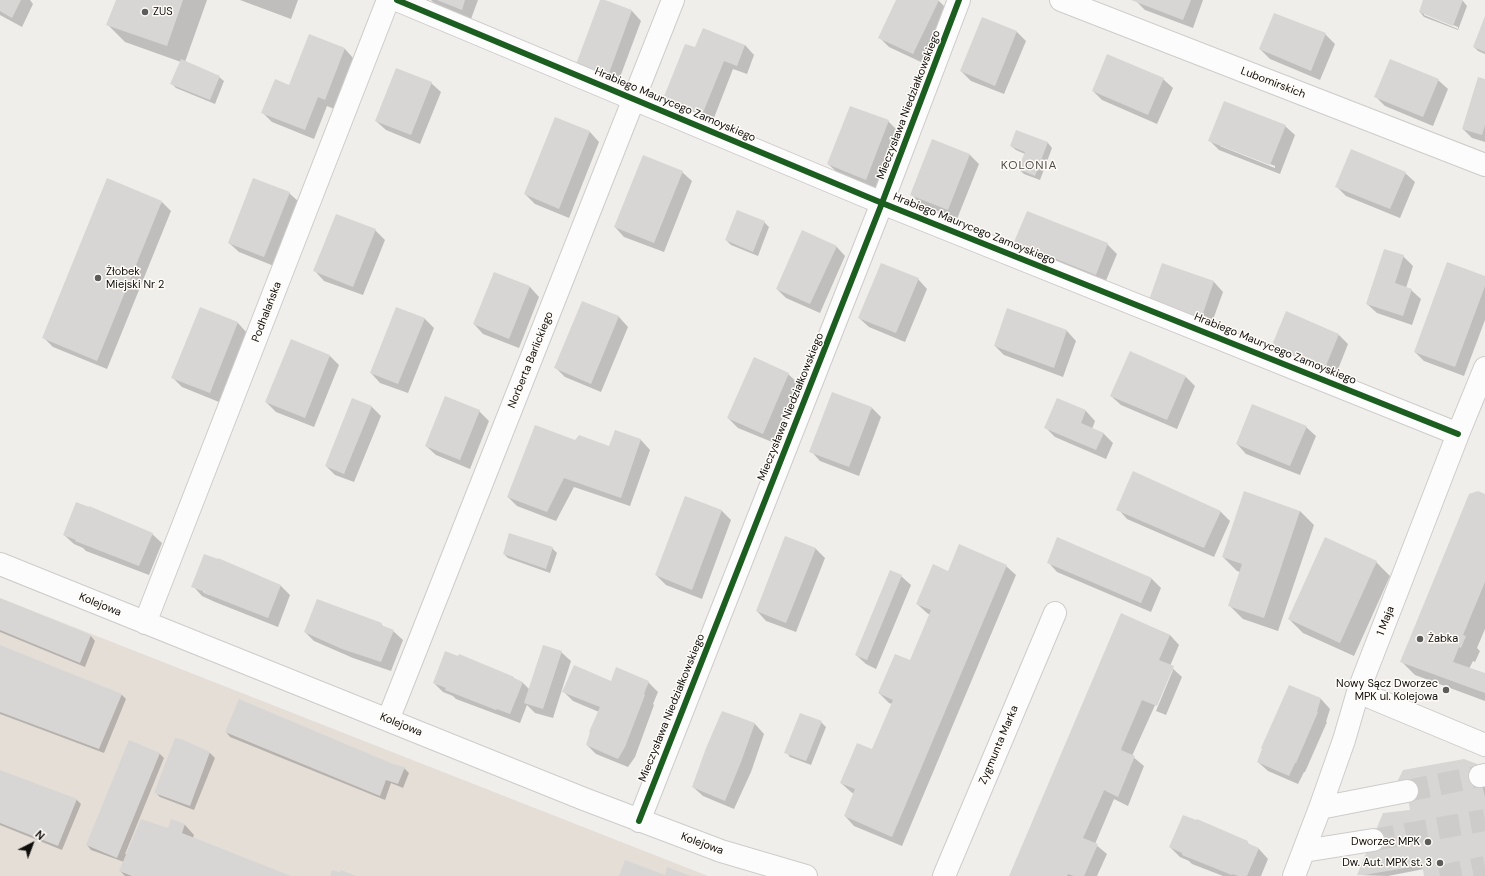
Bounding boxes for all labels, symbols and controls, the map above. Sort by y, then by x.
place label: ZUS [153,5,173,19]
marker: ZUS [140,7,150,17]
street label: Mieczysława Niedziałkowskiego [874,29,944,181]
street label: Hrabiego Maurycego Zamoyskiego [592,65,758,145]
street label: Lubomirskich [1239,65,1307,101]
district label: KOLONIA [1001,159,1057,173]
street label: Hrabiego Maurycego Zamoyskiego [891,190,1057,268]
place label: Żłobek Miejski Nr 2 [106,265,164,291]
marker: Żłobek Miejski Nr 2 [93,273,103,283]
street label: Podhalańska [249,280,285,344]
street label: Norberta Barlickiego [505,310,557,410]
street label: Hrabiego Maurycego Zamoyskiego [1192,310,1358,388]
street label: Mieczysława Niedziałkowskiego [755,331,827,483]
street label: Kolejowa [77,591,123,619]
street label: 1 Maja [1374,605,1398,637]
street label: Mieczysława Niedziałkowskiego [636,632,708,784]
place label: Żabka [1428,632,1458,646]
marker: Żabka [1415,634,1425,644]
place label: Nowy Sącz Dworzec MPK ul. Kolejowa [1336,677,1438,703]
marker: Nowy Sącz Dworzec MPK ul. Kolejowa [1441,685,1451,695]
street label: Zygmunta Marka [976,704,1022,786]
street label: Kolejowa [378,711,424,739]
north arrow [12,824,52,864]
text: N [32,827,48,843]
street label: Kolejowa [679,830,725,858]
place label: Dworzec MPK [1351,835,1420,849]
marker: Dworzec MPK [1423,837,1433,847]
place label: Dw. Aut. MPK st. 3 [1342,856,1432,870]
marker: Dw. Aut. MPK st. 3 [1435,858,1445,868]

